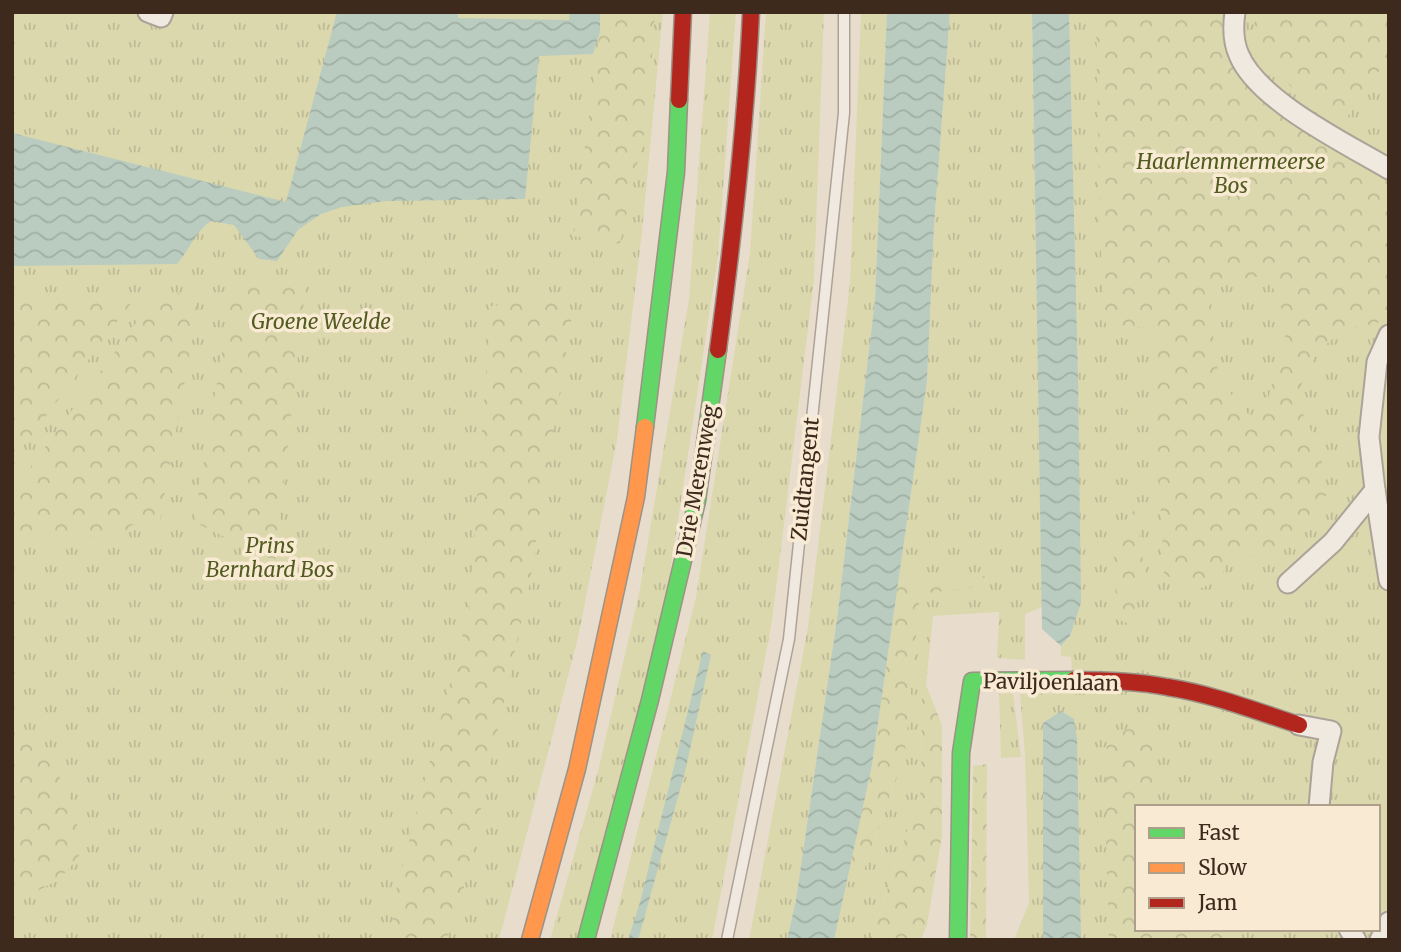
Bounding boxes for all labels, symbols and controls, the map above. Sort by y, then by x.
park label: Haarlemmermeerse Bos [1136,148,1325,199]
park label: Groene Weelde [251,308,391,335]
street label: Drie Merenweg [670,402,724,559]
street label: Zuidtangent [785,416,825,542]
park label: Prins Bernhard Bos [206,532,335,583]
street label: Paviljoenlaan [983,667,1119,697]
legend [1135,805,1380,931]
text: Fast [1198,819,1240,846]
text: Slow [1198,854,1247,881]
text: Jam [1197,889,1237,916]

